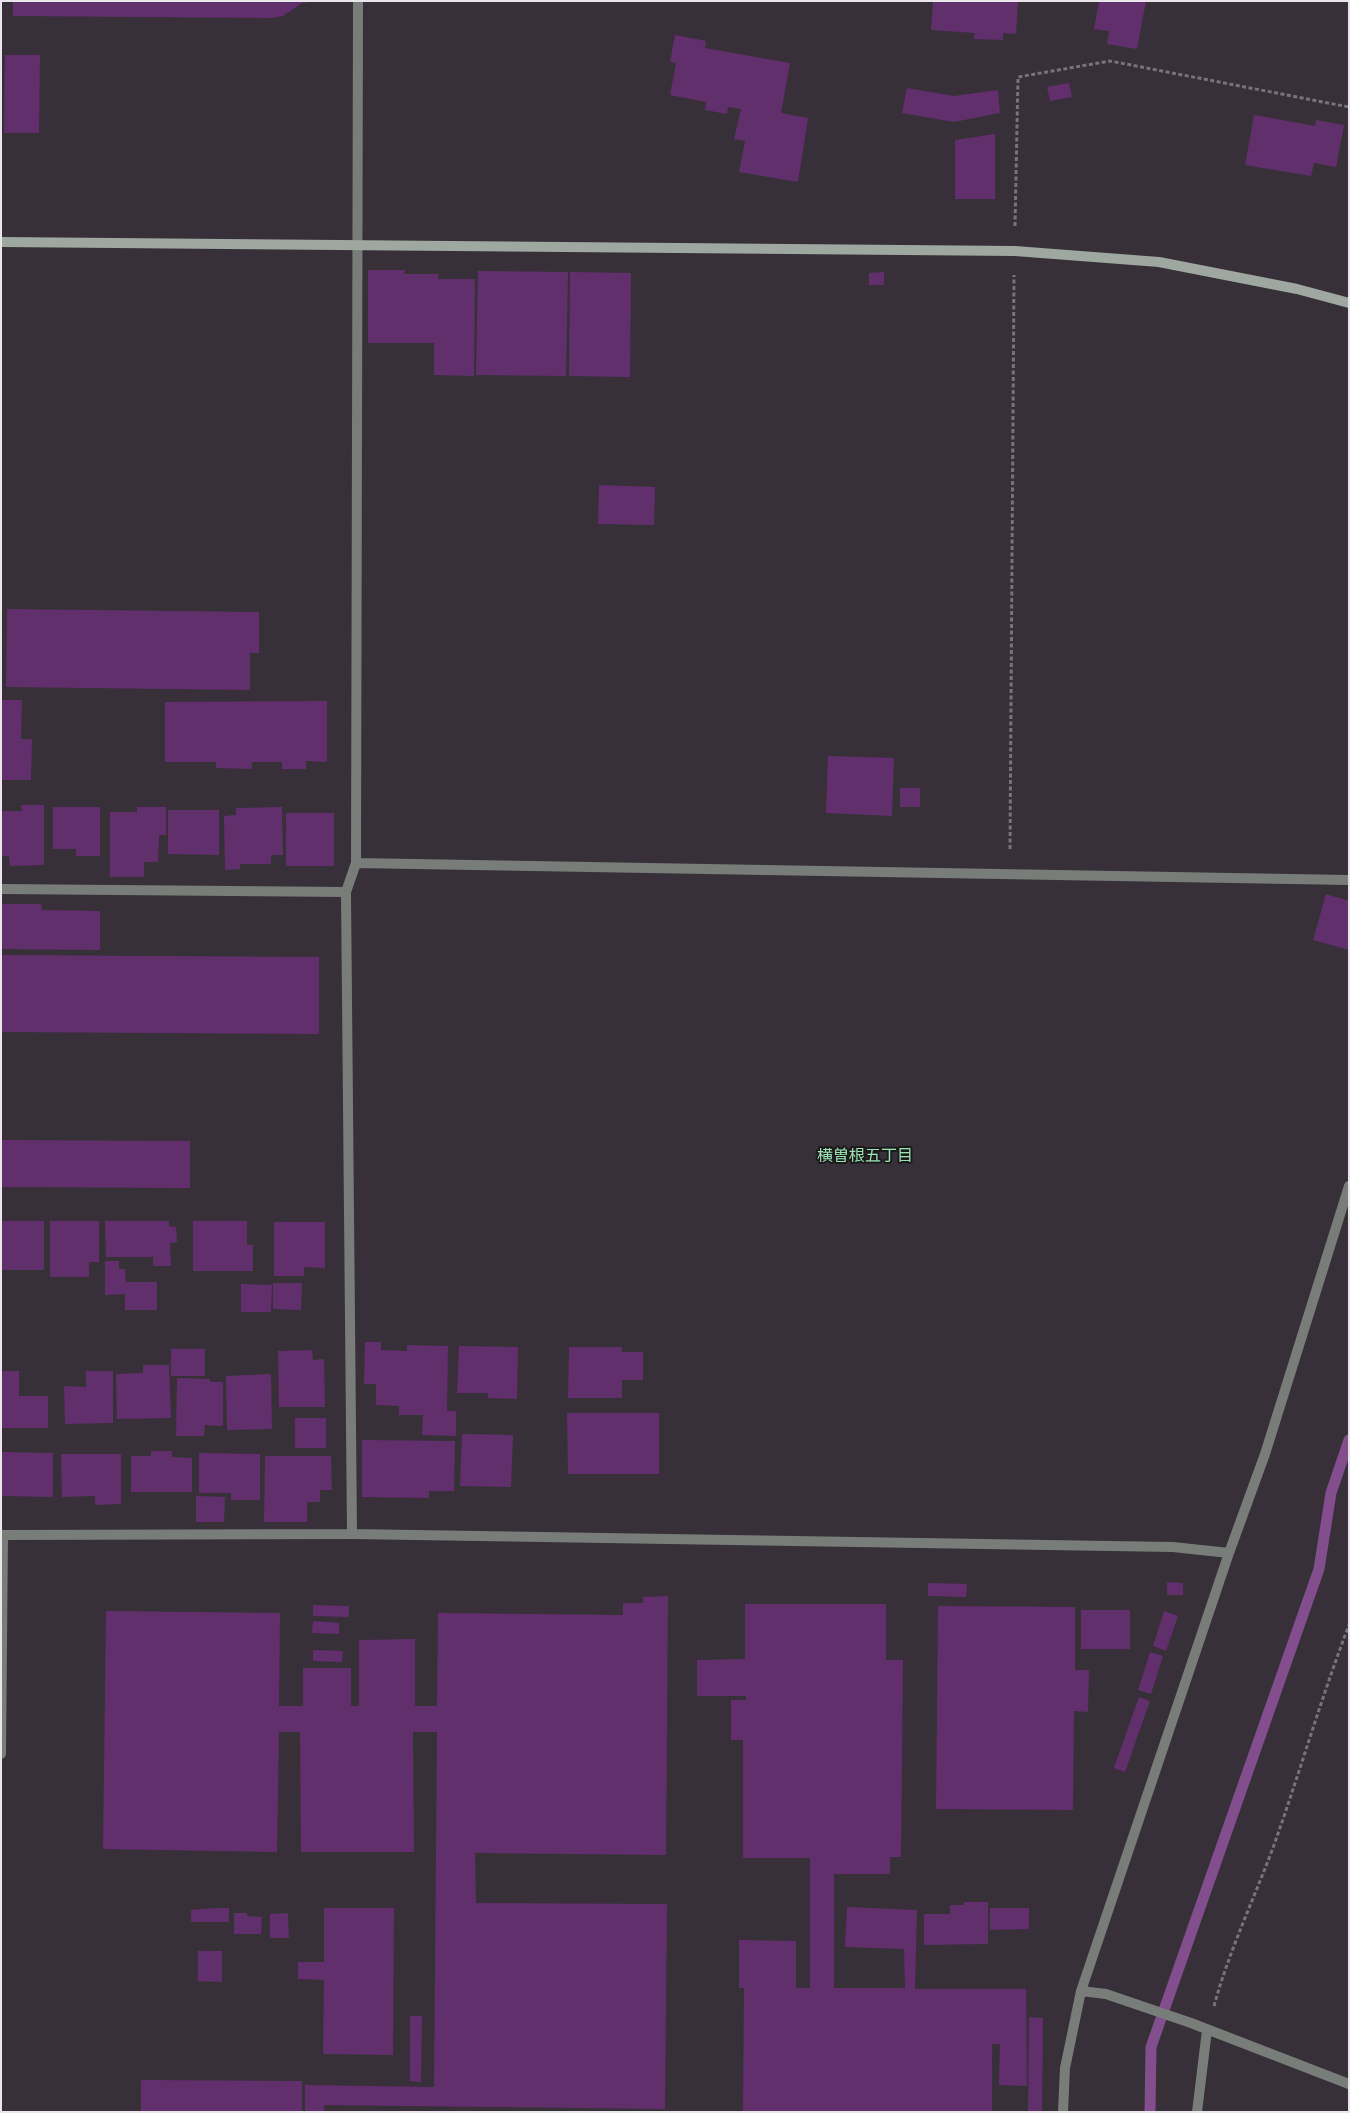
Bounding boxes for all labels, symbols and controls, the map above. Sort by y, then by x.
district label: 横曽根五丁目 [817,1147,913,1167]

